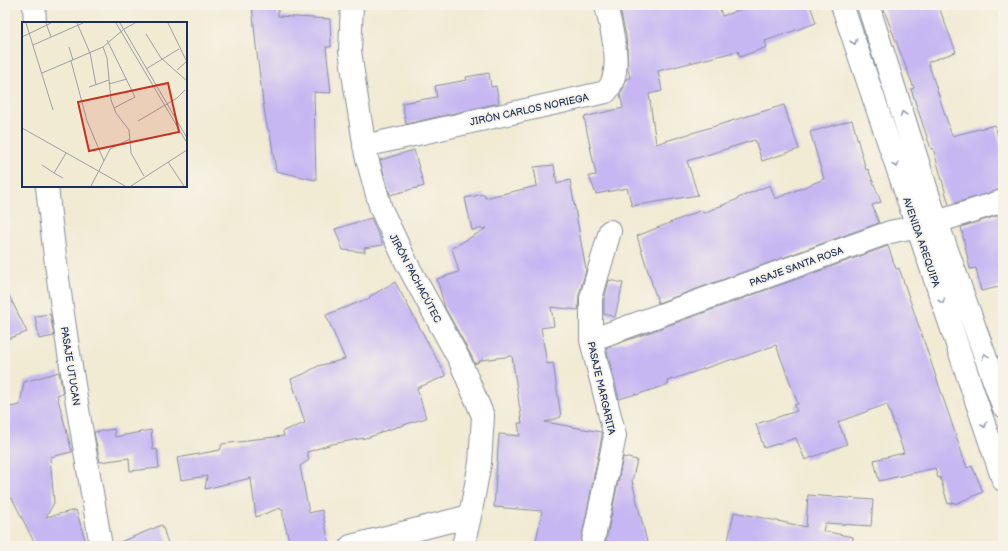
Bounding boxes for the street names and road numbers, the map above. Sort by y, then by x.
street label: JIRÓN CARLOS NORIEGA [469,91,590,128]
street label: AVENIDA AREQUIPA [900,196,942,290]
street label: JIRÓN PACHACÚTEC [387,232,444,325]
street label: PASAJE SANTA ROSA [748,244,846,289]
street label: PASAJE UTUCAN [58,326,82,407]
street label: PASAJE MARGARITA [584,340,618,437]

